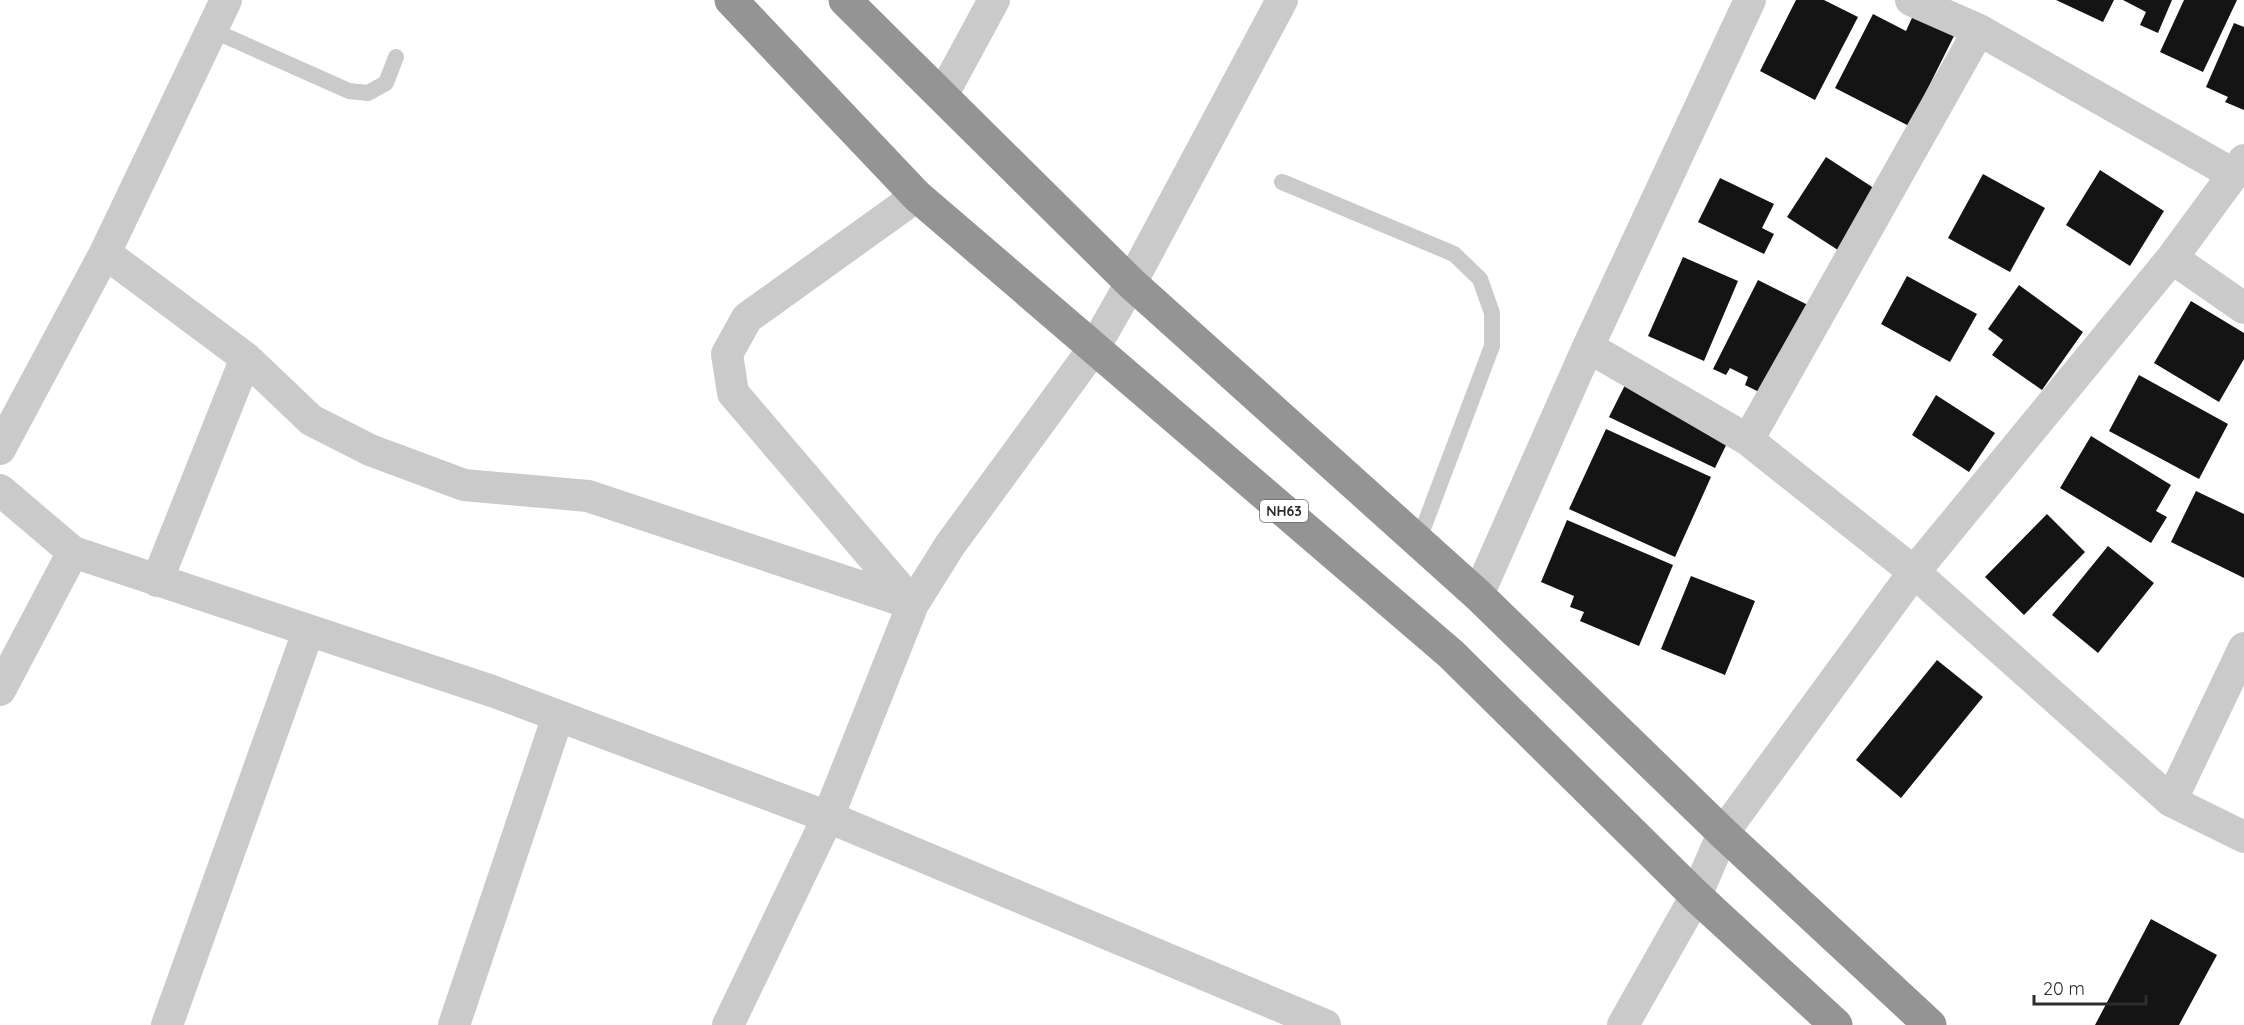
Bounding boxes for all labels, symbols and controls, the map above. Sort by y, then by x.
road number: NH63 [1260,500,1308,522]
scale bar [2034,968,2146,1006]
text: 20 m [2043,977,2085,1000]

